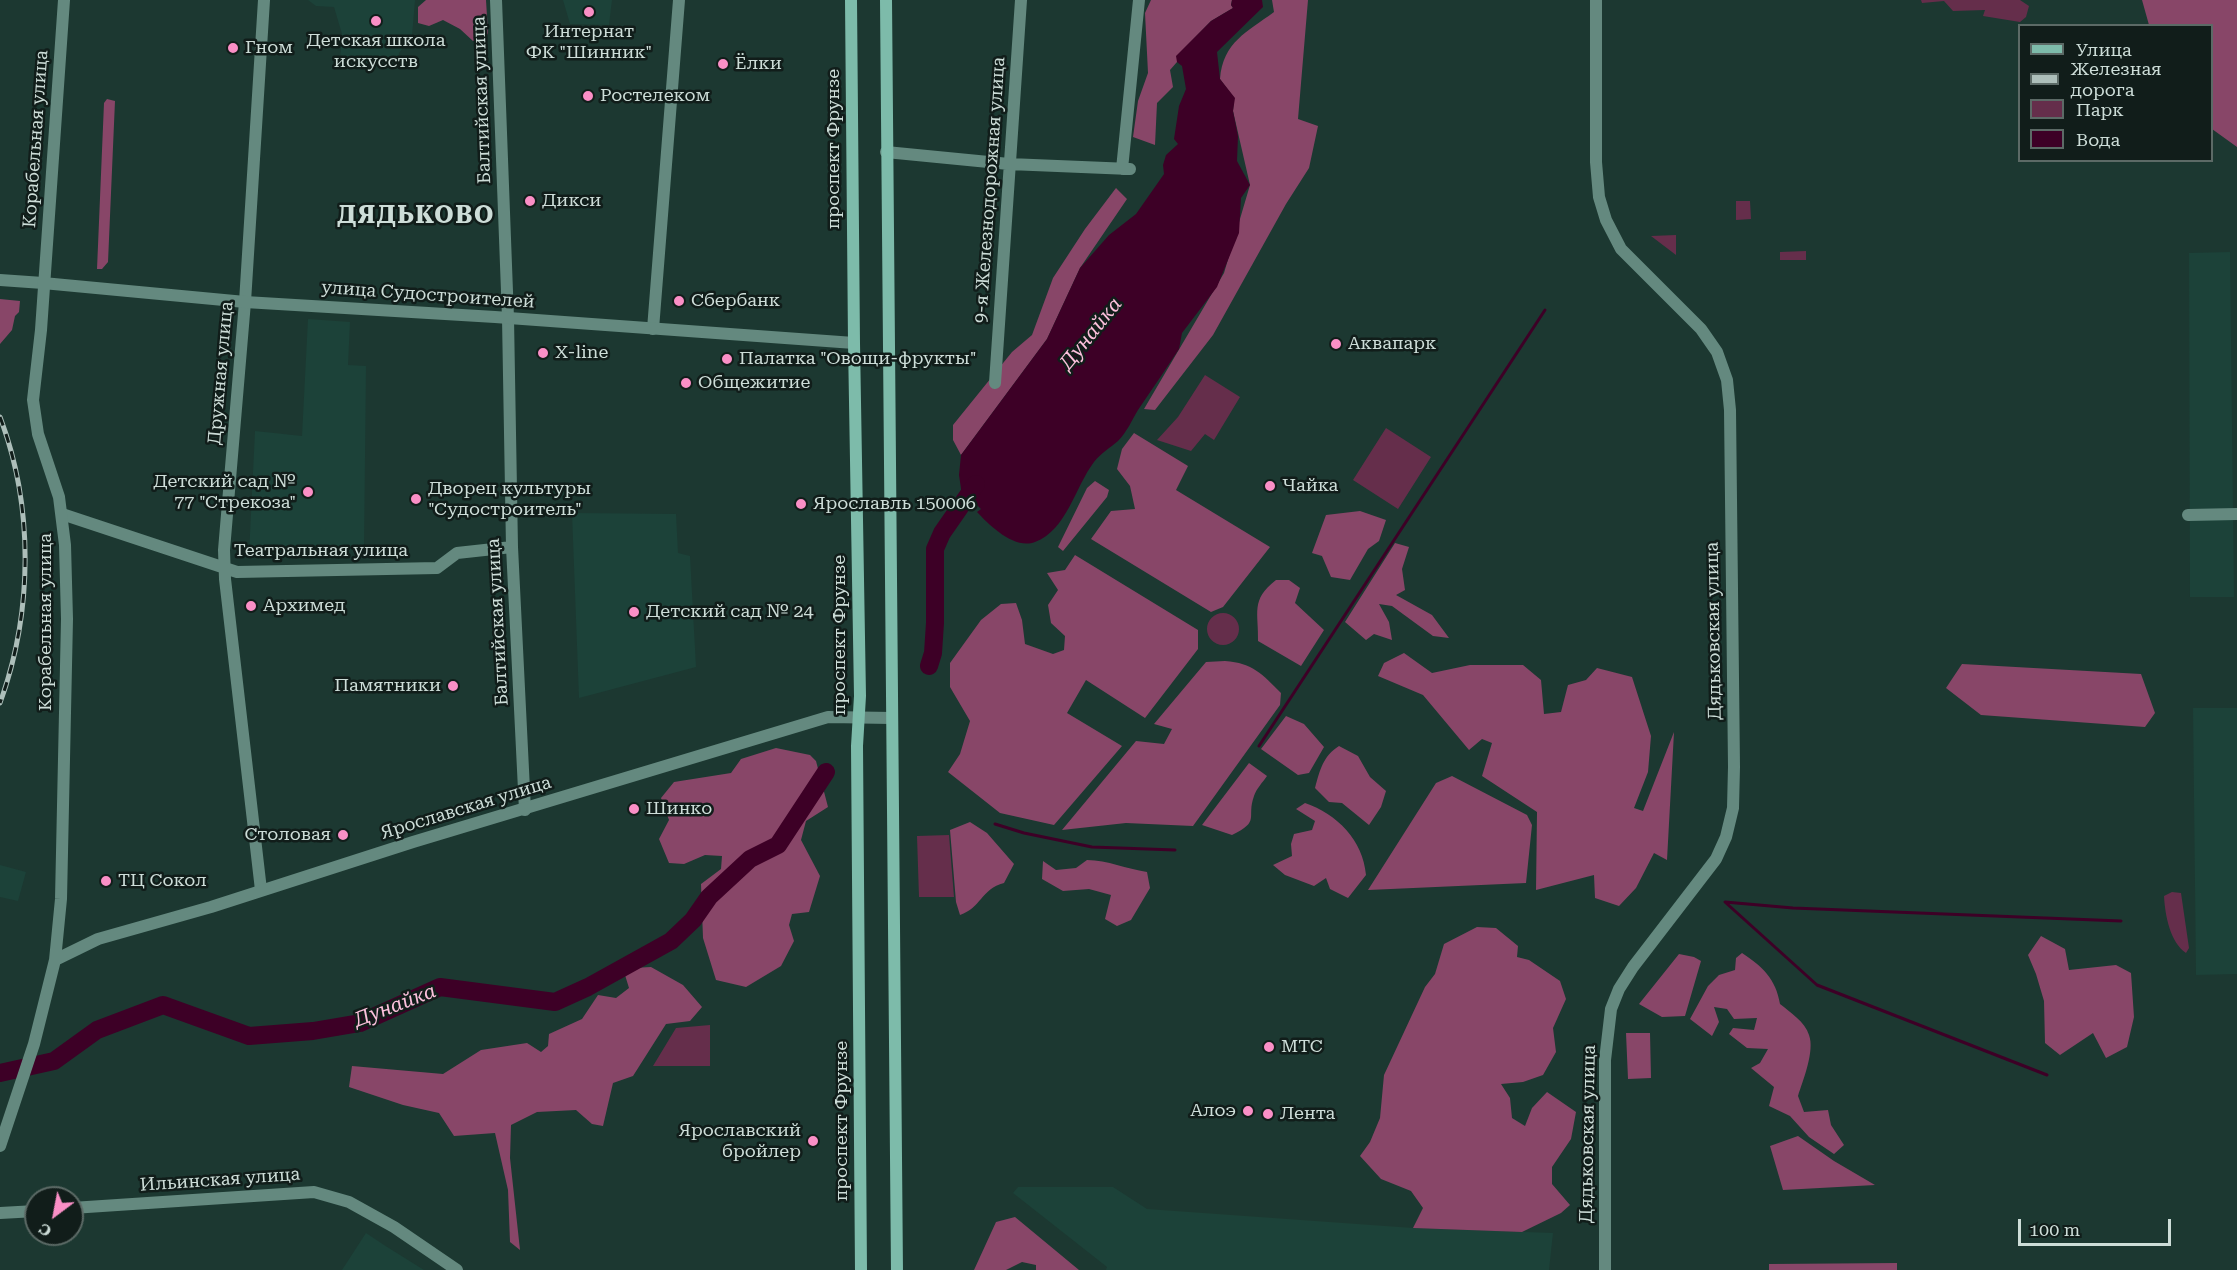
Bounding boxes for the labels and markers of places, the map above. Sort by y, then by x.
marker: Интернат ФК "Шинник" [582,5,596,19]
marker: Детская школа искусств [369,14,383,28]
place label: Интернат ФК "Шинник" [526,21,652,63]
place label: Детская школа искусств [306,30,446,72]
place label: Гном [245,37,293,59]
marker: Гном [226,41,240,55]
place label: Ёлки [735,53,782,75]
marker: Ёлки [716,57,730,71]
place label: Ростелеком [600,85,710,107]
marker: Ростелеком [581,89,595,103]
place label: Дикси [542,190,601,212]
marker: Дикси [523,194,537,208]
place label: Сбербанк [691,290,780,312]
marker: Сбербанк [672,294,686,308]
place label: Аквапарк [1348,333,1436,355]
marker: Аквапарк [1329,337,1343,351]
place label: X-line [555,342,608,364]
marker: X-line [536,346,550,360]
place label: Палатка "Овощи-фрукты" [739,348,977,370]
marker: Палатка "Овощи-фрукты" [720,352,734,366]
place label: Общежитие [698,372,810,394]
marker: Общежитие [679,376,693,390]
place label: Детский сад № 77 "Стрекоза" [153,471,296,514]
place label: Чайка [1282,475,1338,497]
place label: Дворец культуры "Судостроитель" [428,478,591,520]
marker: Чайка [1263,479,1277,493]
marker: Детский сад № 77 "Стрекоза" [301,485,315,499]
marker: Дворец культуры "Судостроитель" [409,492,423,506]
place label: Ярославль 150006 [813,493,976,515]
marker: Ярославль 150006 [794,497,808,511]
place label: Архимед [263,595,345,617]
marker: Архимед [244,599,258,613]
place label: Детский сад № 24 [646,601,814,623]
marker: Детский сад № 24 [627,605,641,619]
place label: Памятники [334,675,441,697]
marker: Памятники [446,679,460,693]
place label: Шинко [646,798,712,820]
marker: Шинко [627,802,641,816]
place label: Столовая [244,824,331,846]
marker: Столовая [336,828,350,842]
place label: ТЦ Сокол [118,870,207,892]
marker: ТЦ Сокол [99,874,113,888]
place label: МТС [1281,1036,1323,1058]
marker: МТС [1262,1040,1276,1054]
place label: Алоэ [1190,1100,1236,1122]
place label: Лента [1280,1103,1335,1125]
marker: Алоэ [1241,1104,1255,1118]
marker: Лента [1261,1107,1275,1121]
place label: Ярославский бройлер [678,1120,801,1162]
marker: Ярославский бройлер [806,1134,820,1148]

